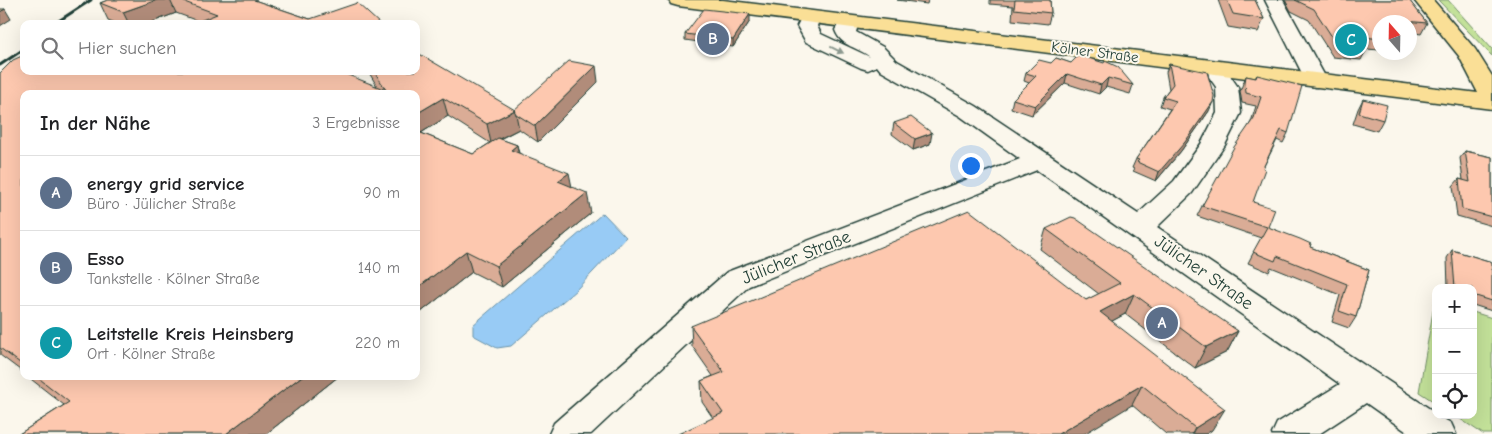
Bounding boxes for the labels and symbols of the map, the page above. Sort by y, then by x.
north arrow [1372,15,1417,60]
pin: B [697,20,729,58]
pin: C [1335,21,1367,59]
street label: Kölner Straße [1050,38,1140,66]
one-way arrow [830,46,844,54]
your location [958,153,984,179]
street label: Jülicher Straße [739,226,854,289]
street label: Jülicher Straße [1150,231,1257,314]
pin: A [1146,304,1178,342]

